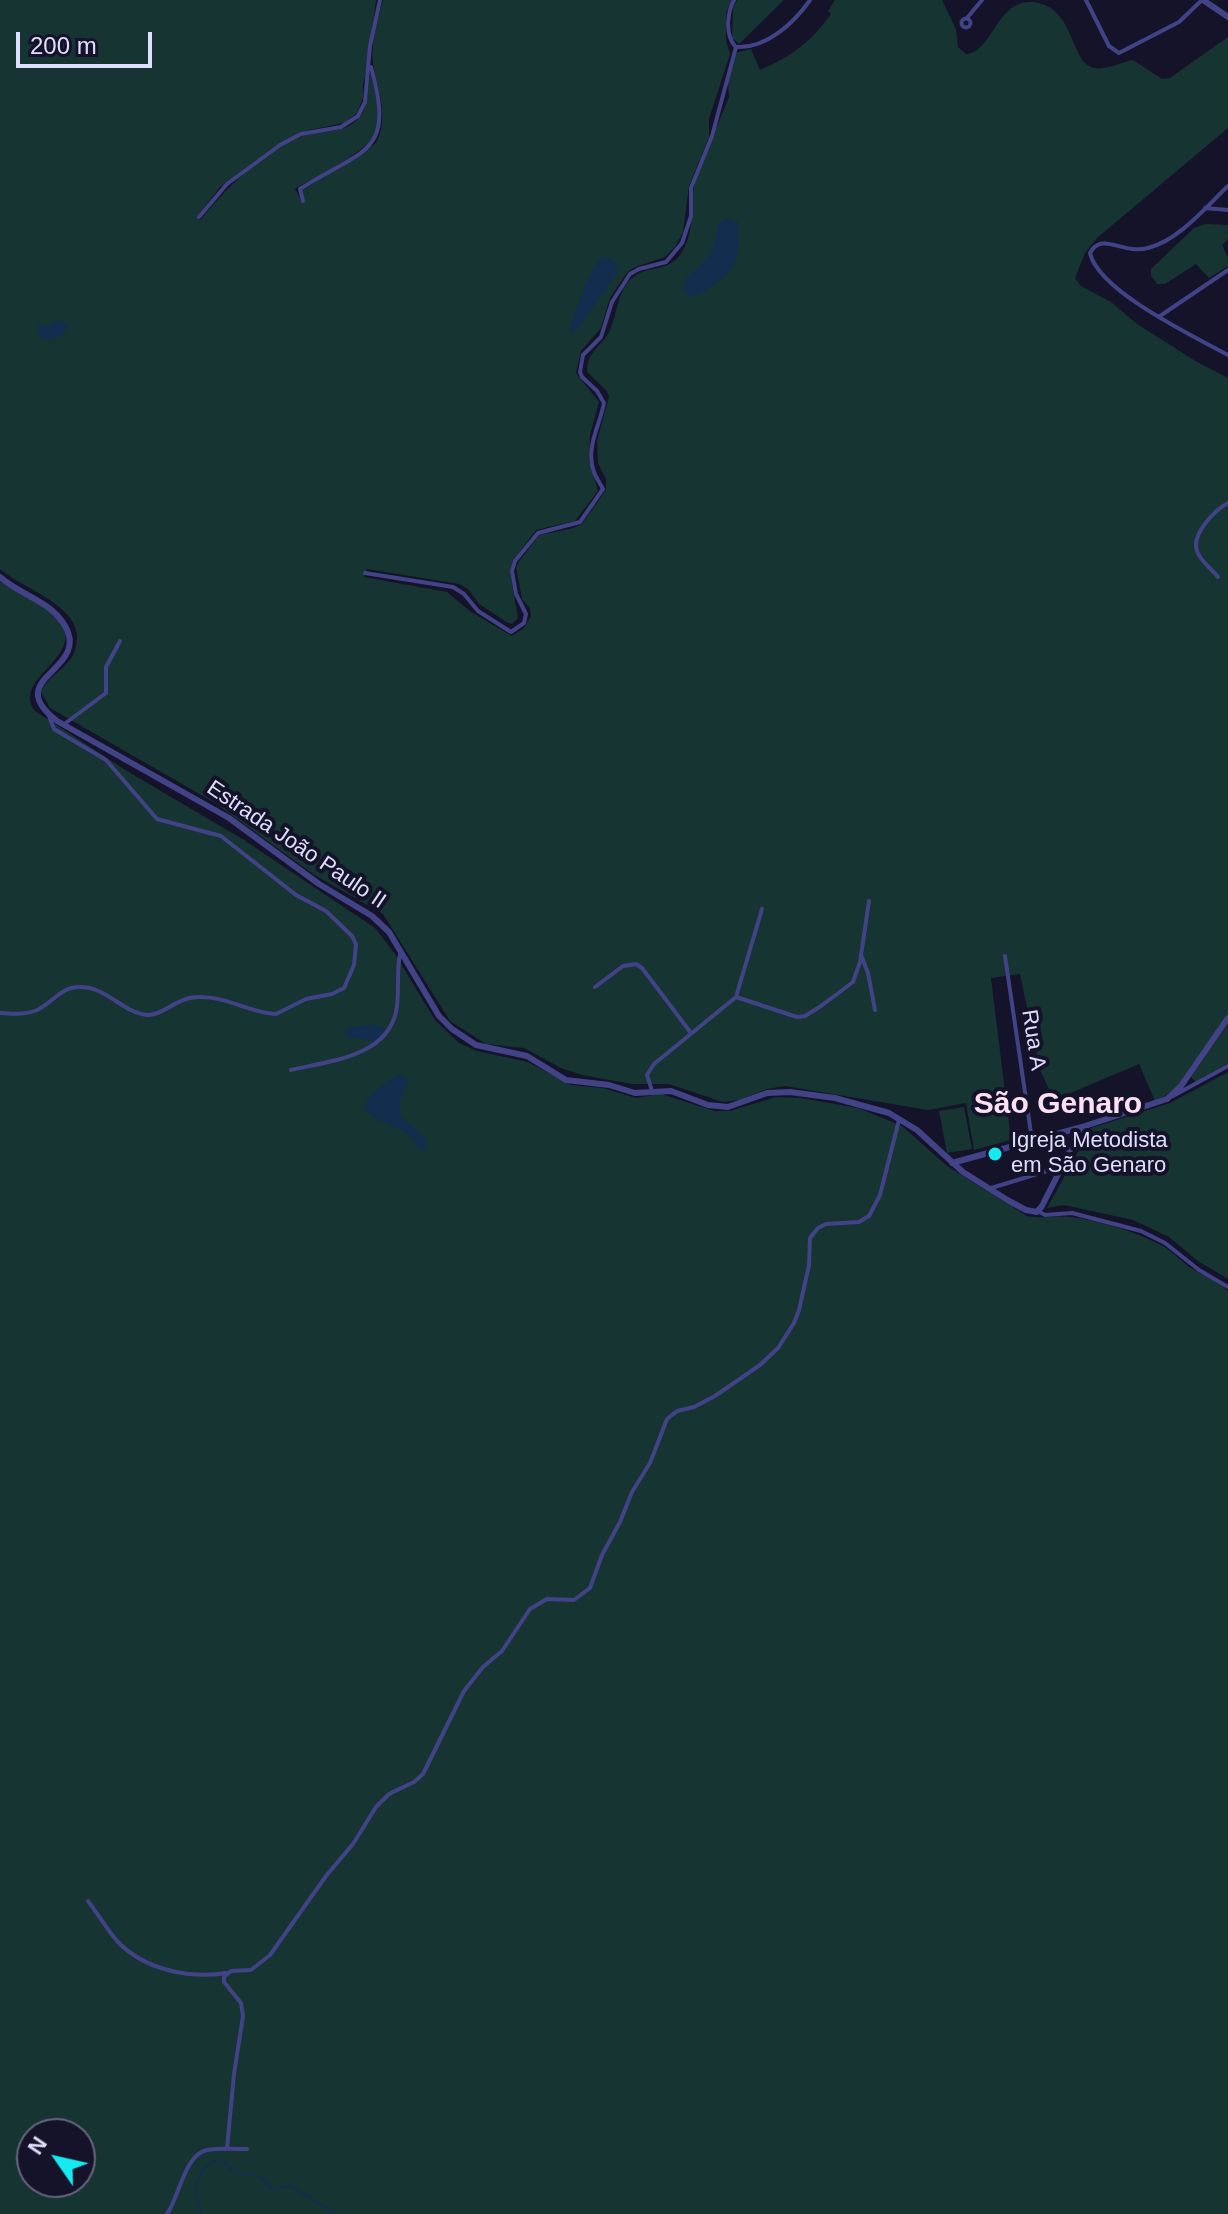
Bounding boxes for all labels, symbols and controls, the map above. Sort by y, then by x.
scale bar [20,16,156,66]
text: 200 m [30,32,97,59]
street label: Estrada João Paulo II [201,775,391,915]
street label: Rua A [1015,1008,1051,1072]
district label: São Genaro [974,1087,1142,1123]
place label: Igreja Metodista em São Genaro [1011,1128,1168,1180]
marker: Igreja Metodista em São Genaro [986,1145,1004,1163]
north arrow [16,2118,96,2198]
text: N [23,2132,52,2159]

